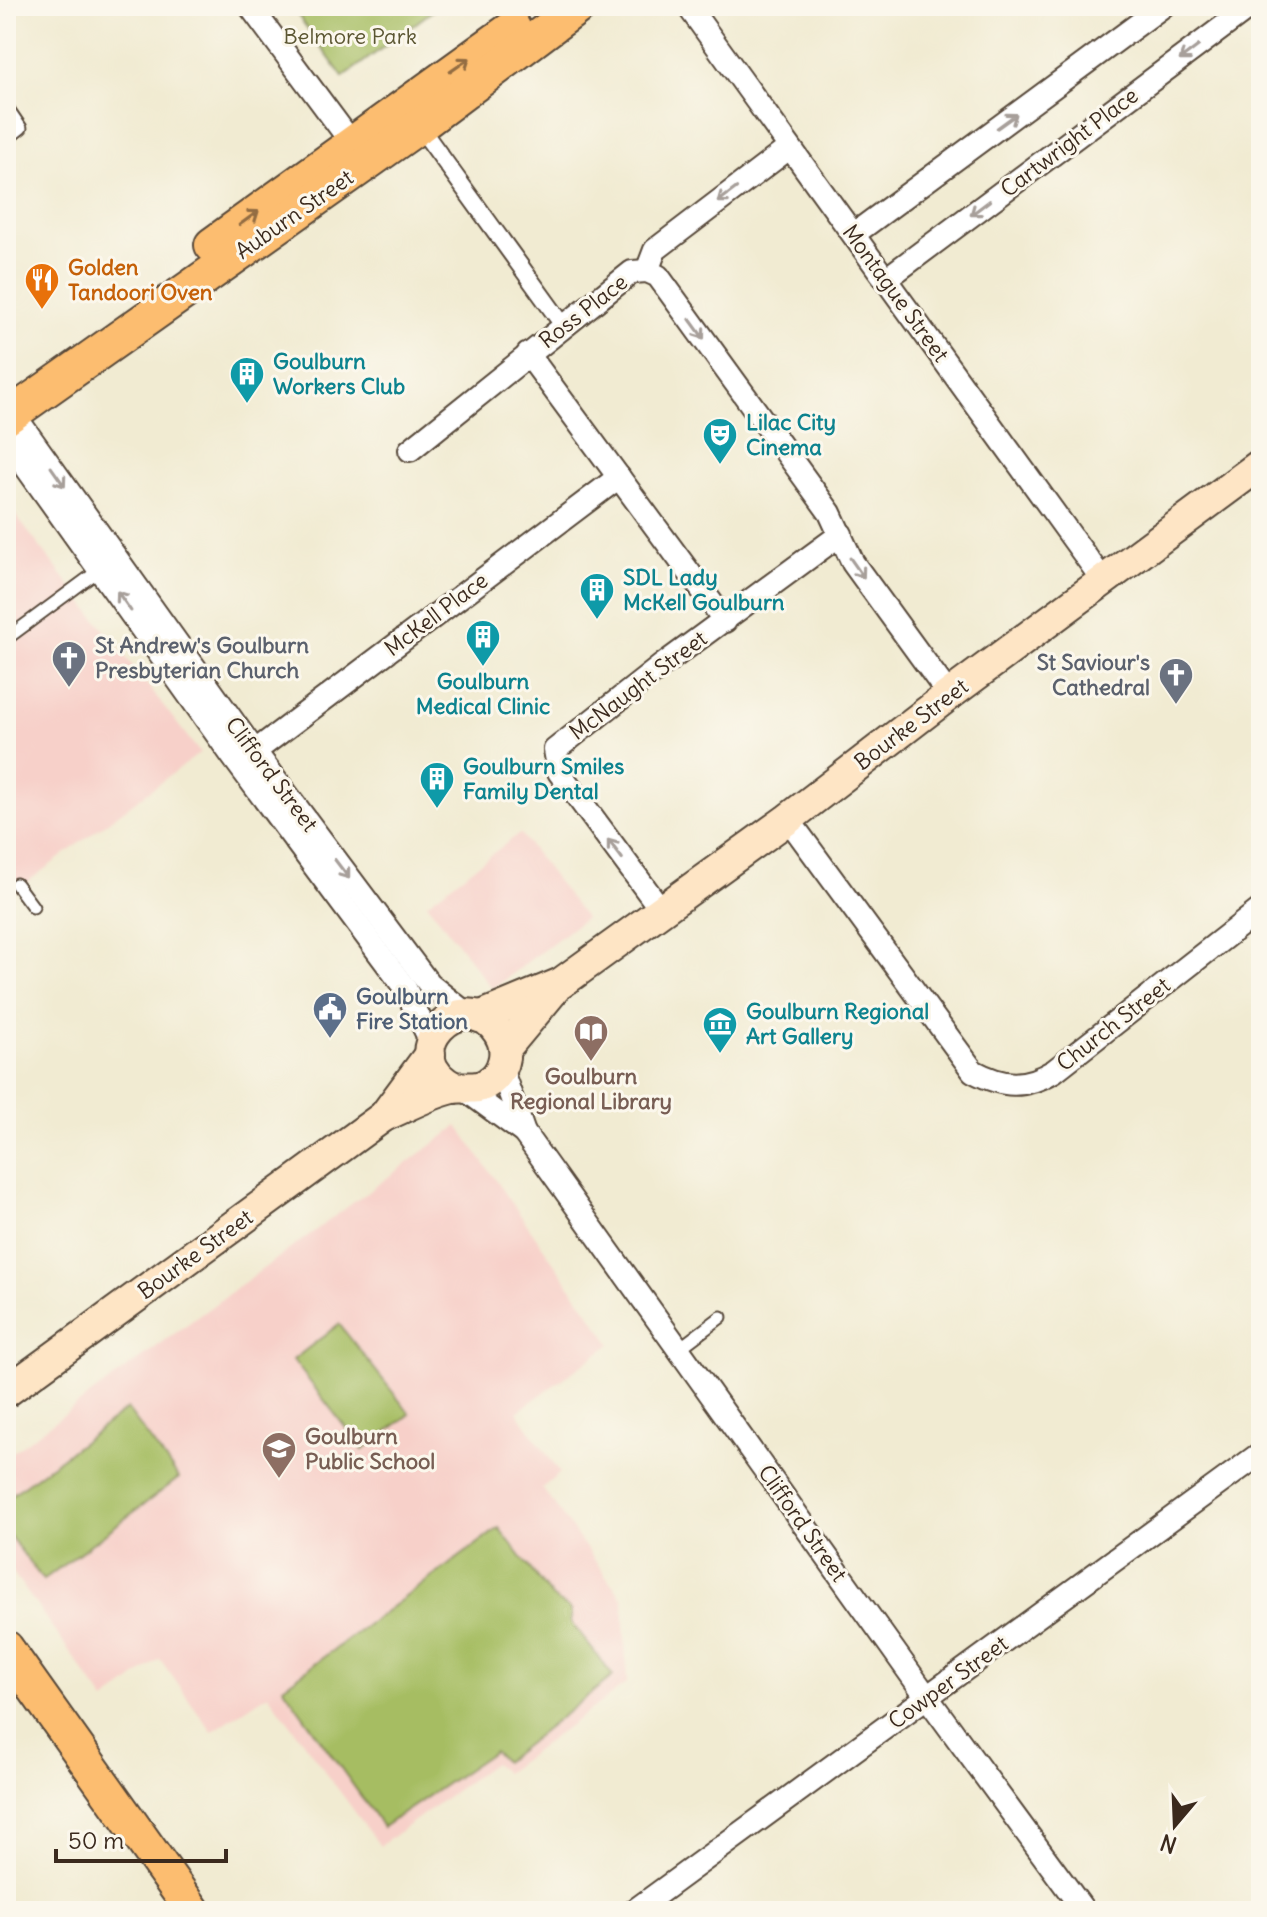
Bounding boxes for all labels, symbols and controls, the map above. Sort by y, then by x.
park label: Belmore Park [283,22,417,50]
one-way arrow [1179,44,1200,61]
one-way arrow [448,57,470,73]
street label: Cartwright Place [995,81,1143,203]
one-way arrow [995,113,1017,130]
street label: Auburn Street [230,163,358,265]
one-way arrow [717,186,738,203]
one-way arrow [970,200,992,216]
one-way arrow [238,209,259,226]
street label: Montague Street [837,219,955,367]
place label: Golden Tandoori Oven [68,253,213,306]
restaurant icon: Golden Tandoori Oven [23,261,61,311]
street label: Ross Place [533,268,633,354]
one-way arrow [689,318,706,340]
place label: Goulburn Workers Club [273,347,405,400]
building icon: Goulburn Workers Club [228,355,266,405]
place label: Lilac City Cinema [746,408,836,461]
theatre icon: Lilac City Cinema [701,416,739,466]
one-way arrow [50,466,66,488]
one-way arrow [849,556,865,578]
place label: SDL Lady McKell Goulburn [623,563,785,616]
street label: McKell Place [379,566,493,662]
building icon: SDL Lady McKell Goulburn [578,571,616,621]
one-way arrow [116,590,132,612]
building icon: Goulburn Medical Clinic [464,618,502,668]
street label: McNaught Street [564,624,712,746]
place label: St Andrew's Goulburn Presbyterian Church [95,631,309,684]
church icon: St Andrew's Goulburn Presbyterian Church [50,639,88,689]
place label: St Saviour's Cathedral [1037,648,1150,701]
church icon: St Saviour's Cathedral [1157,656,1195,706]
place label: Goulburn Medical Clinic [416,667,550,720]
street label: Bourke Street [848,672,974,776]
street label: Clifford Street [220,711,324,837]
place label: Goulburn Smiles Family Dental [463,752,624,805]
building icon: Goulburn Smiles Family Dental [418,760,456,810]
one-way arrow [607,838,624,860]
one-way arrow [334,858,351,879]
street label: Church Street [1051,971,1175,1077]
place label: Goulburn Fire Station [356,982,468,1035]
public building icon: Goulburn Fire Station [311,990,349,1040]
place label: Goulburn Regional Art Gallery [746,997,929,1050]
museum icon: Goulburn Regional Art Gallery [701,1005,739,1055]
library icon: Goulburn Regional Library [572,1013,610,1063]
place label: Goulburn Regional Library [510,1062,672,1115]
street label: Bourke Street [132,1203,258,1305]
place label: Goulburn Public School [305,1422,435,1475]
school or university icon: Goulburn Public School [260,1430,298,1480]
street label: Clifford Street [752,1459,854,1587]
street label: Cowper Street [883,1629,1013,1735]
north arrow [1135,1785,1215,1865]
scale bar [56,1813,226,1863]
text: 50 m [68,1825,124,1855]
text: N [1157,1828,1180,1860]

